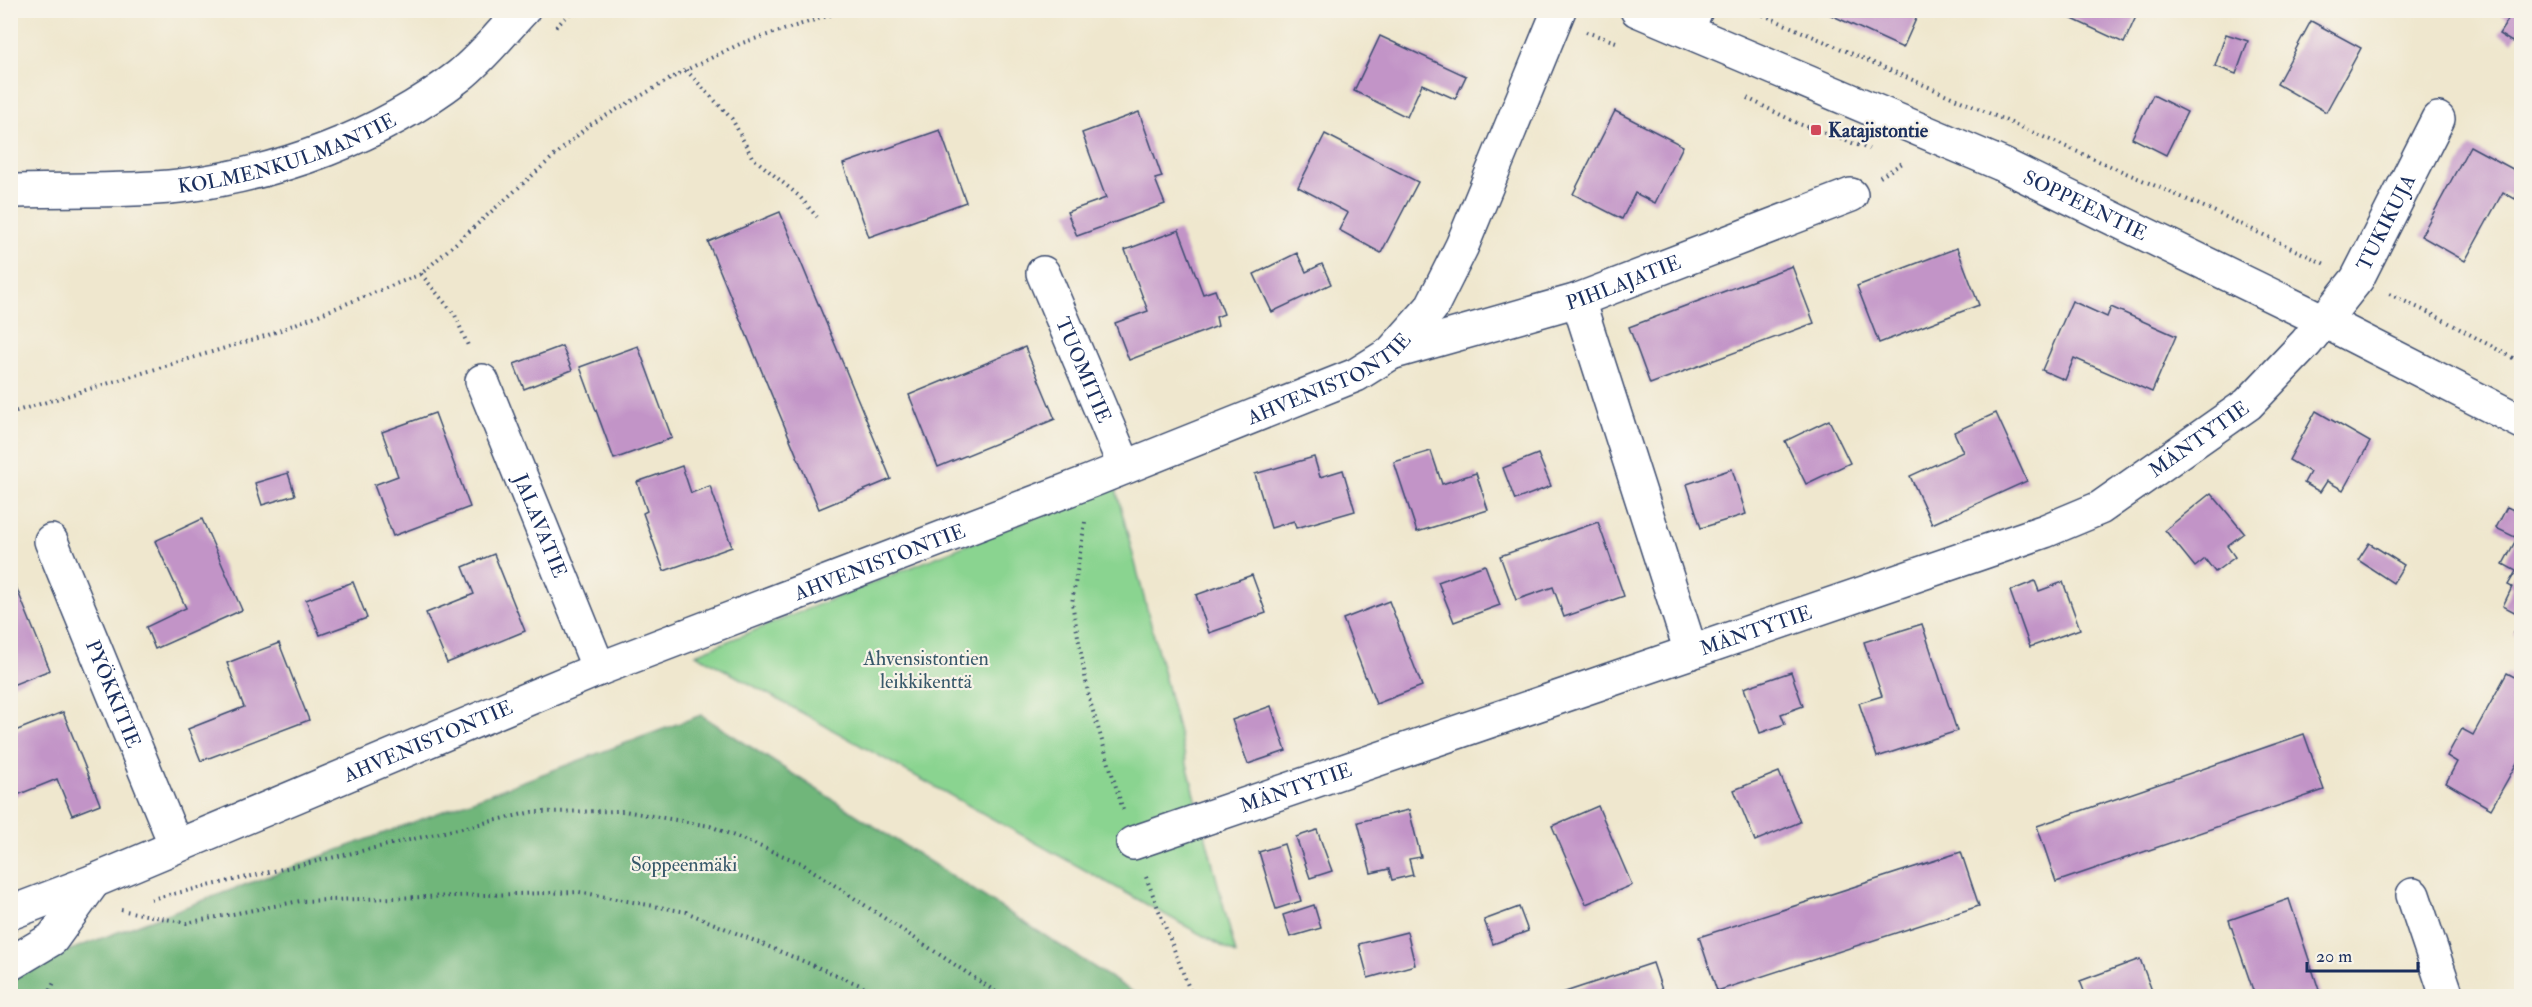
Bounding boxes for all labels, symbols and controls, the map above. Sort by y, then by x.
street label: KOLMENKULMANTIE [176,108,400,199]
place label: Katajistontie [1828,118,1929,143]
marker: Katajistontie [1809,123,1823,137]
street label: SOPPEENTIE [2019,165,2151,246]
street label: TUKIKUJA [2351,170,2421,275]
street label: PIHLAJATIE [1563,250,1684,316]
street label: TUOMITIE [1050,313,1117,426]
street label: AHVENISTONTIE [1243,328,1416,431]
street label: MÄNTYTIE [2144,395,2254,483]
street label: JALAVATIE [508,469,572,581]
street label: AHVENISTONTIE [790,518,969,607]
street label: MÄNTYTIE [1697,600,1815,661]
street label: PYÖKKITIE [80,636,146,752]
park label: Ahvensistontien leikkikenttä [862,646,989,694]
street label: AHVENISTONTIE [339,695,516,788]
street label: MÄNTYTIE [1237,757,1355,819]
park label: Soppeenmäki [631,852,737,878]
scale bar [2307,935,2418,973]
text: 20 m [2316,945,2352,968]

